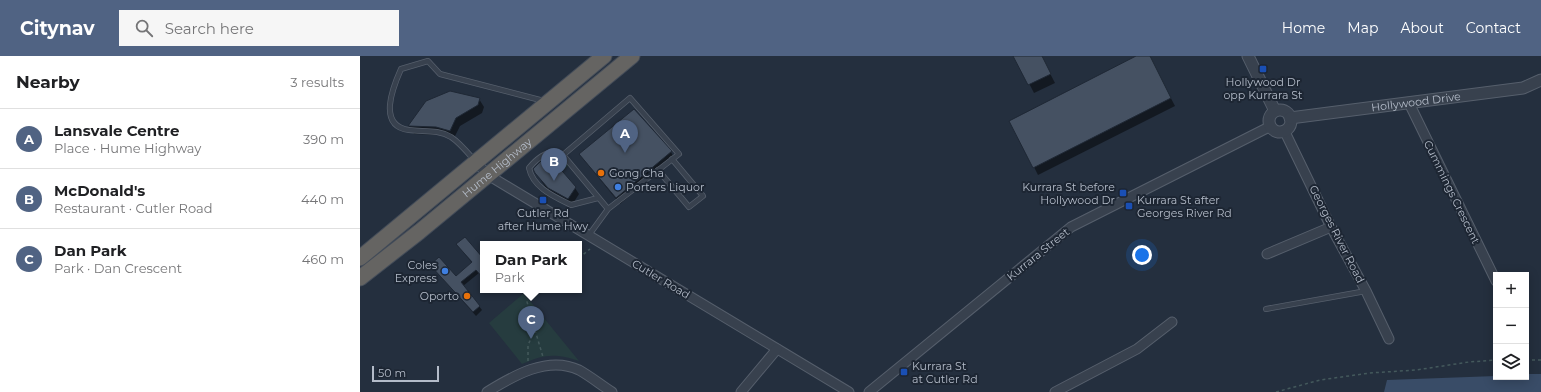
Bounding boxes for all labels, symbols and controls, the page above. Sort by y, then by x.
search box [119,10,399,46]
text: Citynav [20,17,95,40]
icon: search [133,17,155,39]
text: Search here [165,19,254,38]
text: Home [1282,19,1325,37]
text: Map [1347,19,1378,37]
text: About [1400,19,1444,37]
text: Contact [1466,19,1521,37]
marker: Hollywood Dr opp Kurrara St [1258,64,1268,74]
text: Nearby [16,72,80,92]
text: 3 results [290,74,344,90]
place label: Hollywood Dr opp Kurrara St [1223,75,1303,102]
street label: Hollywood Drive [1370,89,1462,114]
pin: A [612,120,638,153]
text: Lansvale Centre [54,121,179,140]
text: A [24,131,34,147]
text: 390 m [303,131,344,147]
street label: Hume Highway [459,135,535,200]
street label: Cummings Crescent [1421,138,1483,246]
text: Place · Hume Highway [54,140,201,156]
pin: B [541,148,567,181]
place label: Gong Cha [609,166,664,180]
marker: Gong Cha [596,168,606,178]
place label: Porters Liquor [626,180,704,194]
place label: Kurrara St before Hollywood Dr [1022,180,1115,207]
text: McDonald's [54,181,145,200]
marker: Porters Liquor [613,182,623,192]
street label: Georges River Road [1306,183,1368,285]
marker: Kurrara St before Hollywood Dr [1118,188,1128,198]
text: B [24,191,34,207]
text: 440 m [301,191,344,207]
place label: Kurrara St after Georges River Rd [1137,193,1232,220]
marker: Cutler Rd after Hume Hwy [538,195,548,205]
text: Restaurant · Cutler Road [54,200,213,216]
marker: Kurrara St after Georges River Rd [1124,201,1134,211]
place label: Cutler Rd after Hume Hwy [498,206,588,233]
street label: Kurrara Street [1004,224,1072,283]
text: Dan Park [54,241,127,260]
popup [480,241,582,293]
your location [1132,245,1152,265]
text: Dan Park [495,250,567,269]
text: C [24,251,34,267]
text: 460 m [302,251,344,267]
street label: Cutler Road [629,256,693,302]
place label: Coles Express [395,258,438,285]
text: Park · Dan Crescent [54,260,182,276]
marker: Coles Express [440,266,450,276]
text: Park [495,269,524,285]
map controls [1493,272,1529,380]
button: + [1493,272,1529,308]
place label: Oporto [420,289,459,303]
marker: Oporto [462,291,472,301]
pin: C [518,306,544,339]
button: − [1493,308,1529,344]
button: layers [1493,344,1529,380]
place label: Kurrara St at Cutler Rd [912,359,978,386]
scale bar [372,364,439,383]
text: 50 m [378,366,406,380]
marker: Kurrara St at Cutler Rd [899,367,909,377]

